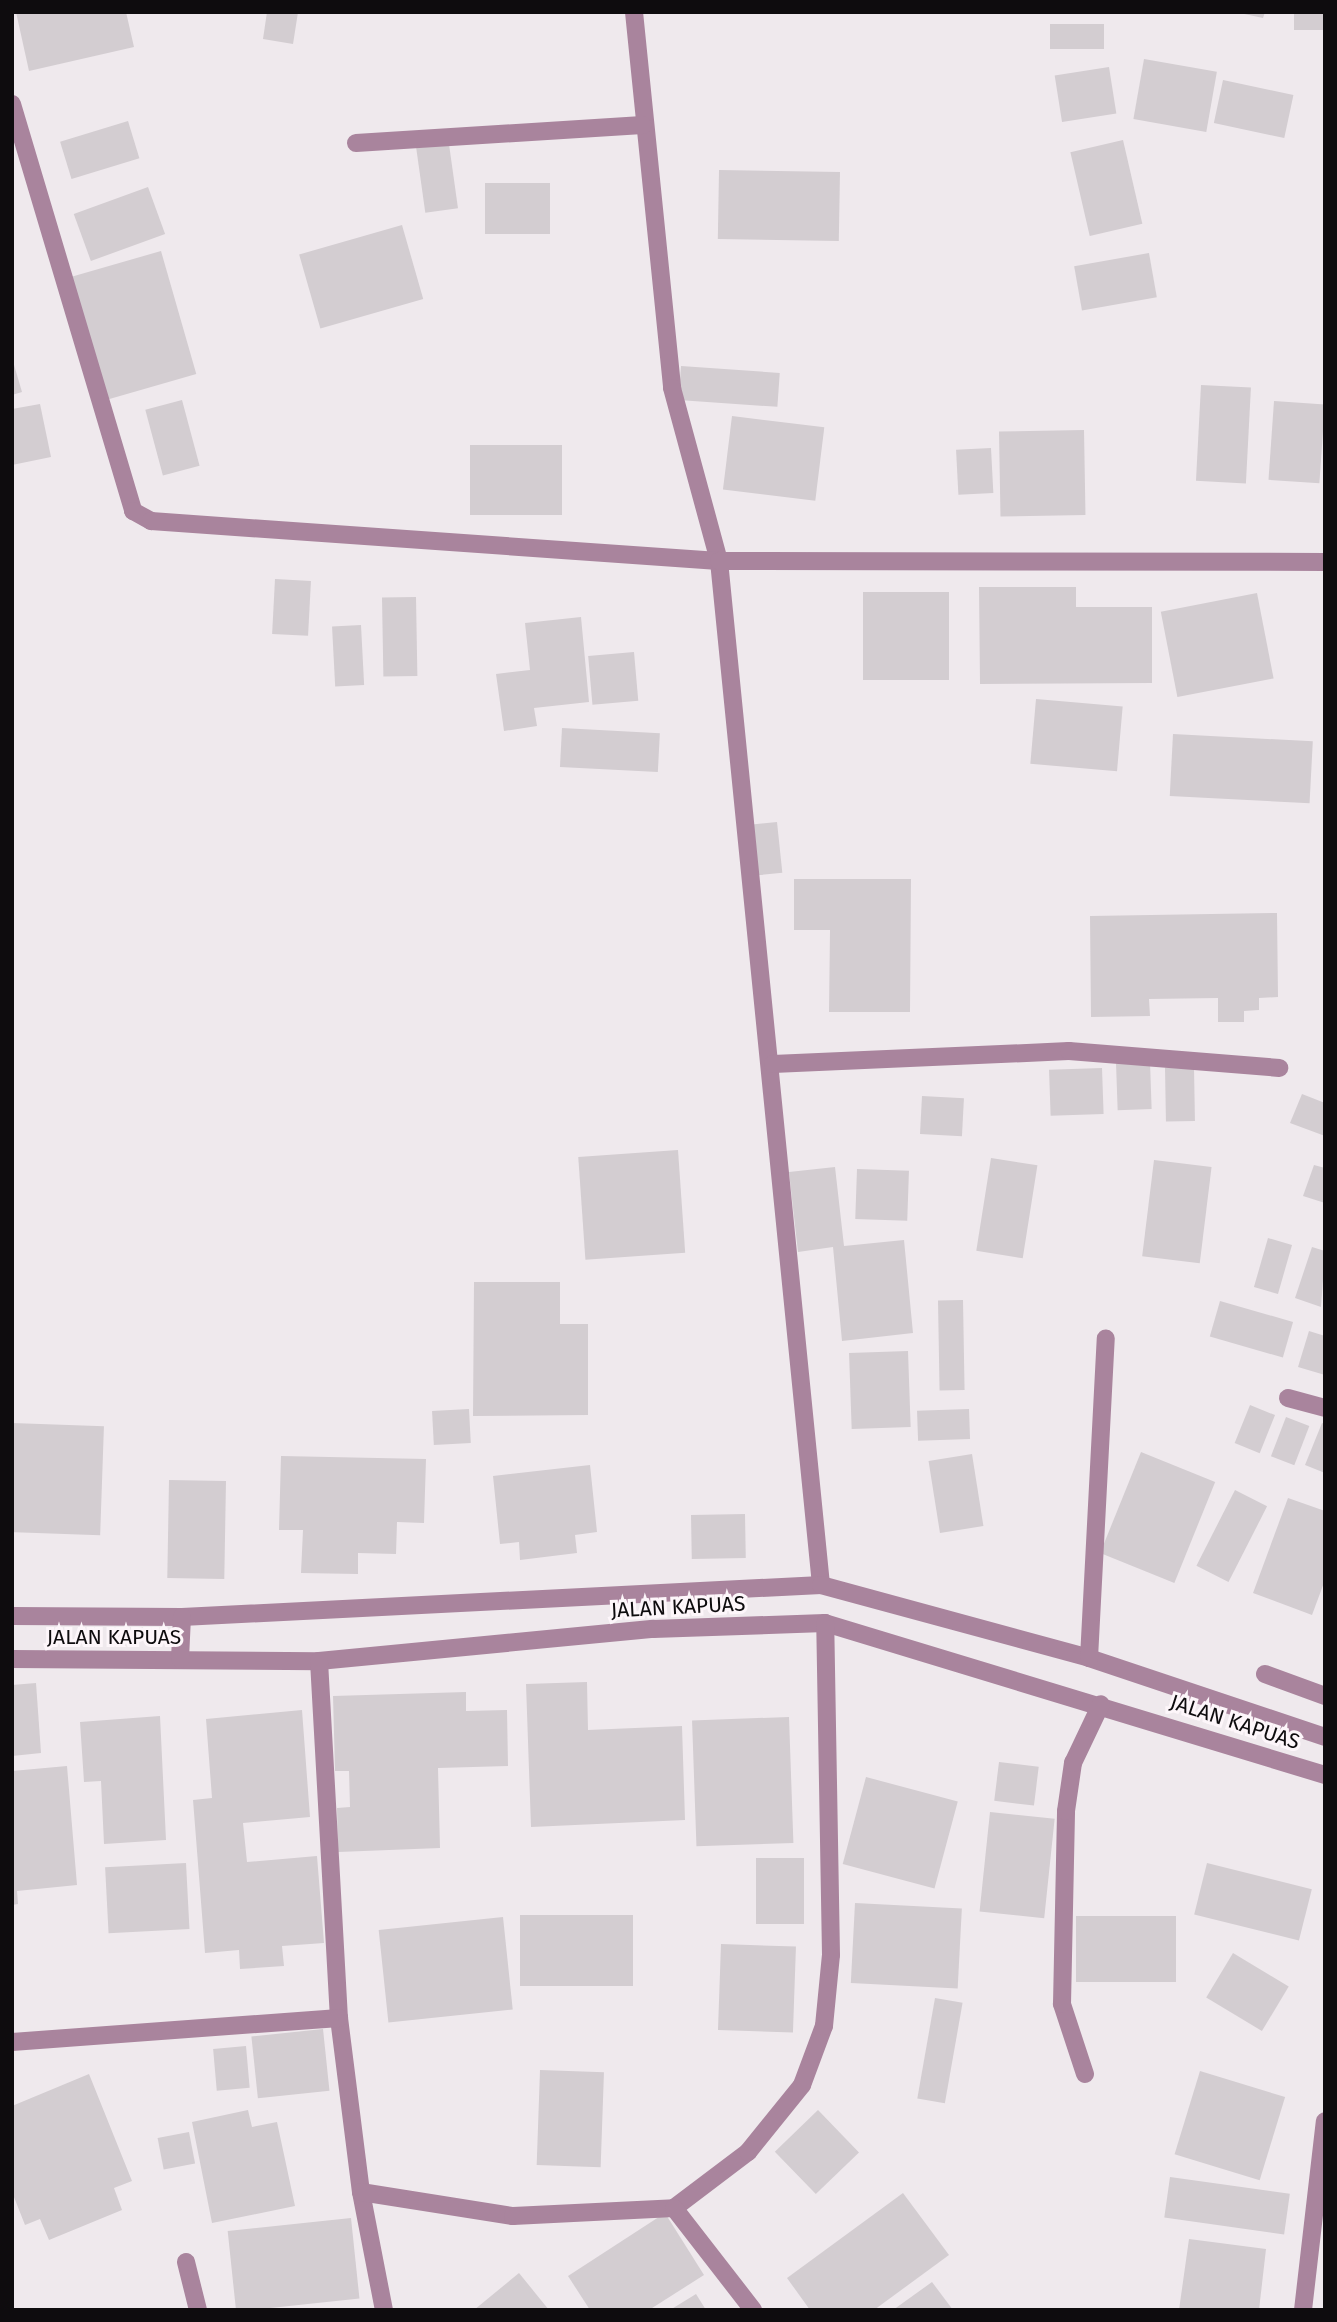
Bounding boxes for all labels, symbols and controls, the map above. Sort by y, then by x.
street label: JALAN KAPUAS [610,1591,746,1623]
street label: JALAN KAPUAS [47,1624,181,1650]
street label: JALAN KAPUAS [1167,1689,1303,1755]

